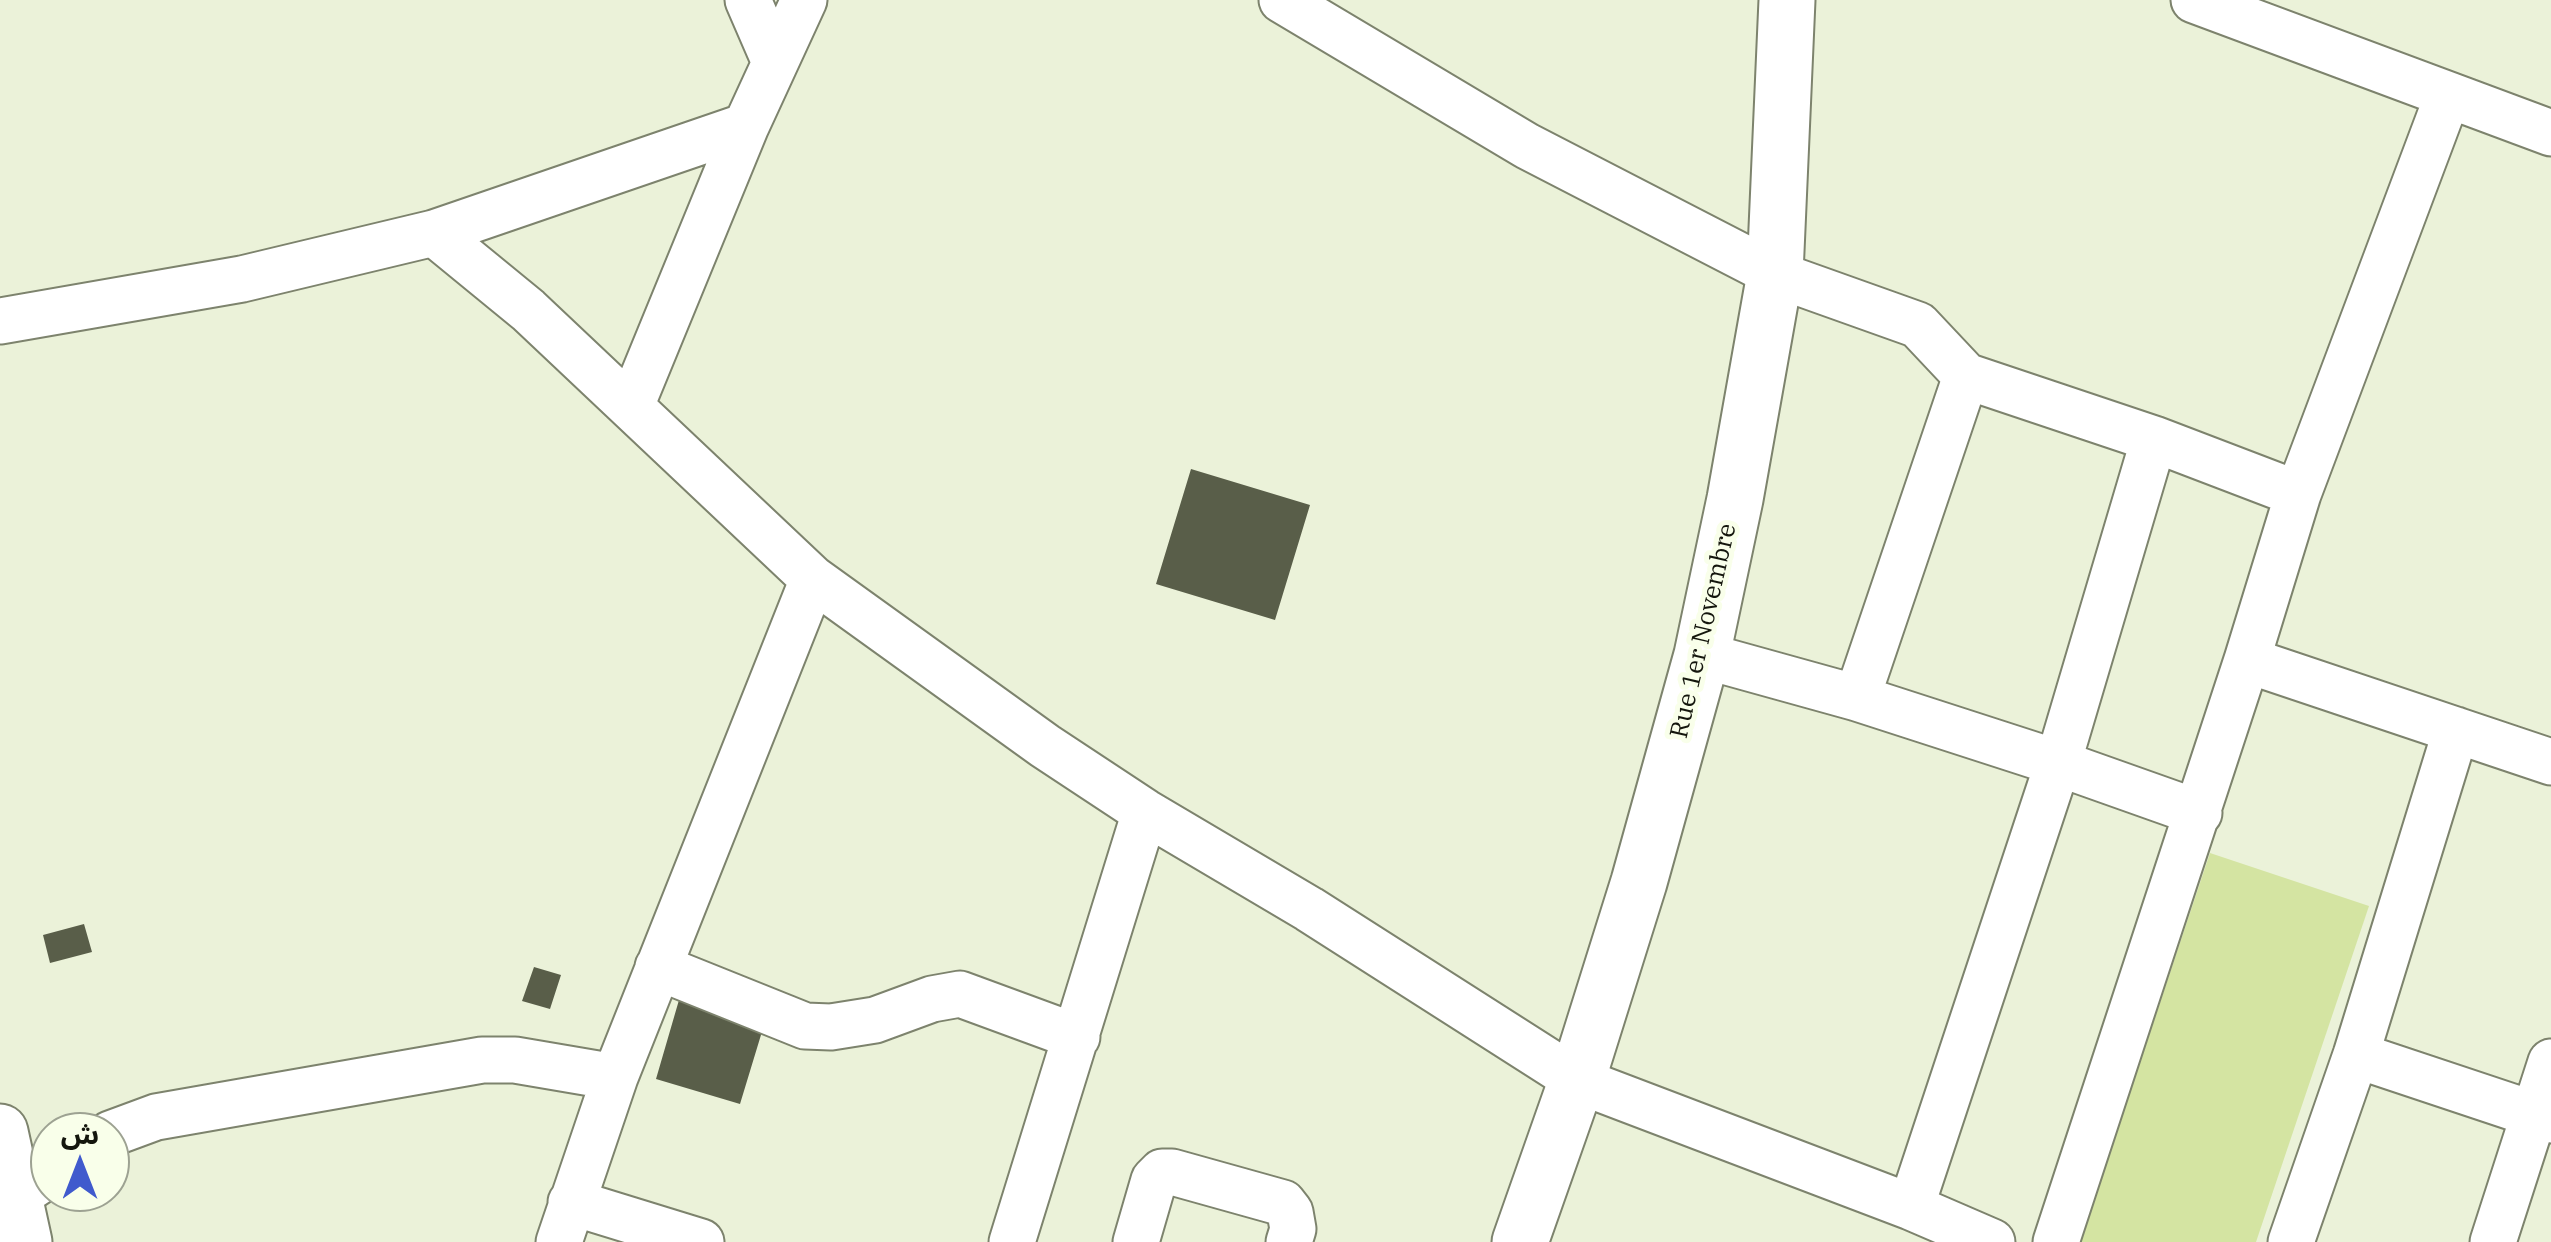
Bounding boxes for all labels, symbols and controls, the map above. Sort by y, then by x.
street label: Rue 1er Novembre [1665,521,1743,741]
north arrow [30,1112,130,1212]
text: ش [61,1115,99,1152]

